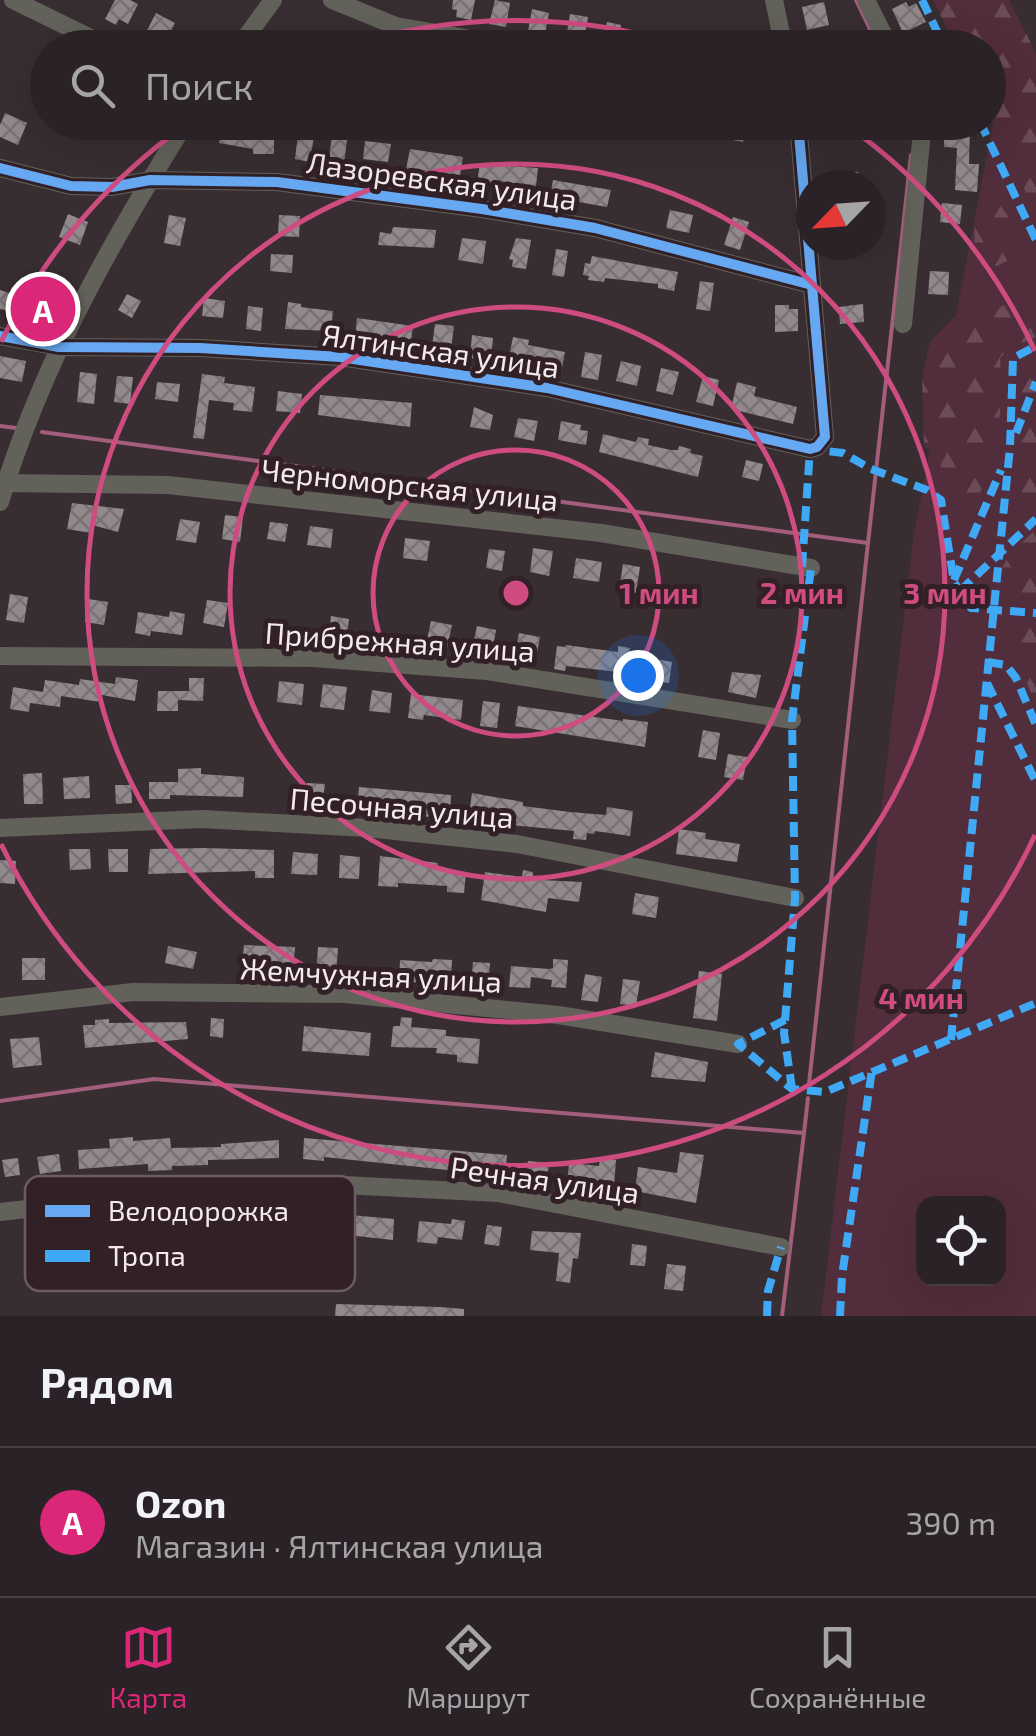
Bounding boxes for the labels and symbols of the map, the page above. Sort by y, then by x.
street label: Лазоревская улица [304,143,579,218]
north arrow [796,170,886,260]
pin: A [10,272,76,346]
street label: Ялтинская улица [320,316,562,385]
street label: Черноморская улица [260,451,560,518]
text: 1 мин [619,574,699,610]
text: 2 мин [760,574,844,610]
text: 3 мин [903,574,987,610]
centre of rings [498,575,534,611]
street label: Прибрежная улица [264,614,536,669]
your location [613,650,664,701]
street label: Песочная улица [288,779,515,836]
street label: Жемчужная улица [239,949,503,1000]
text: 4 мин [878,979,964,1015]
street label: Речная улица [448,1148,642,1211]
legend [25,1176,355,1291]
text: Велодорожка [108,1193,289,1227]
text: Тропа [108,1238,186,1272]

